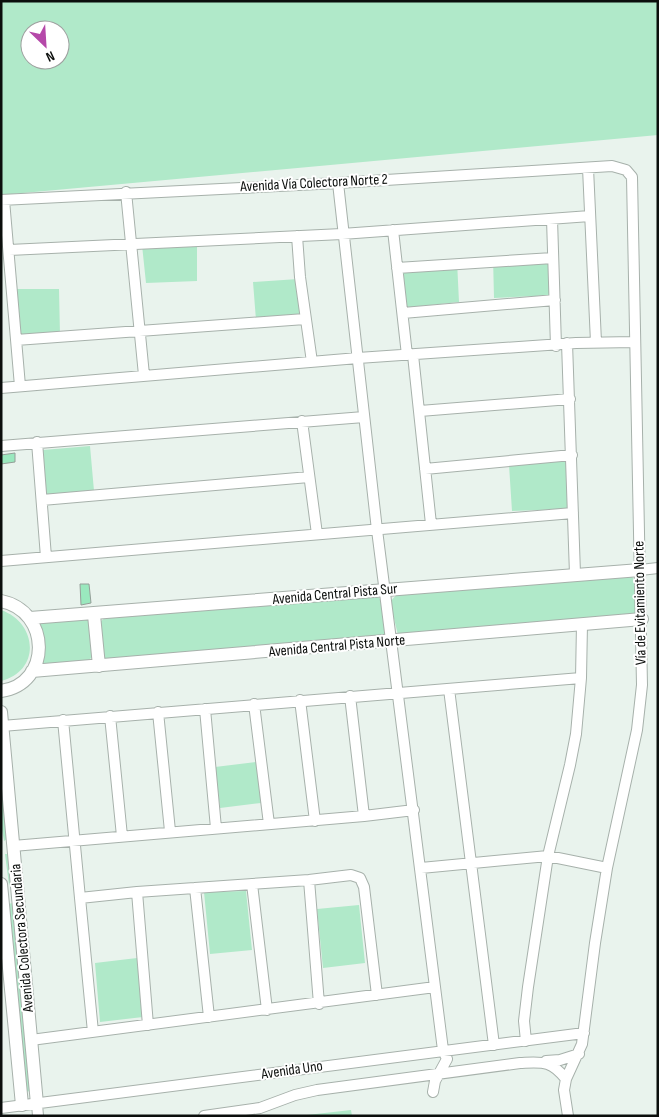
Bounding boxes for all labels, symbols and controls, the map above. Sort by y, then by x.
north arrow [20,20,70,70]
text: N [43,47,57,66]
street label: Avenida Vía Colectora Norte 2 [239,170,388,196]
street label: Vía de Evitamiento Norte [629,541,651,665]
street label: Avenida Central Pista Sur [271,579,399,609]
street label: Avenida Central Pista Norte [267,631,406,662]
street label: Avenida Colectora Secundaria [6,863,38,1014]
street label: Avenida Uno [259,1056,324,1084]

